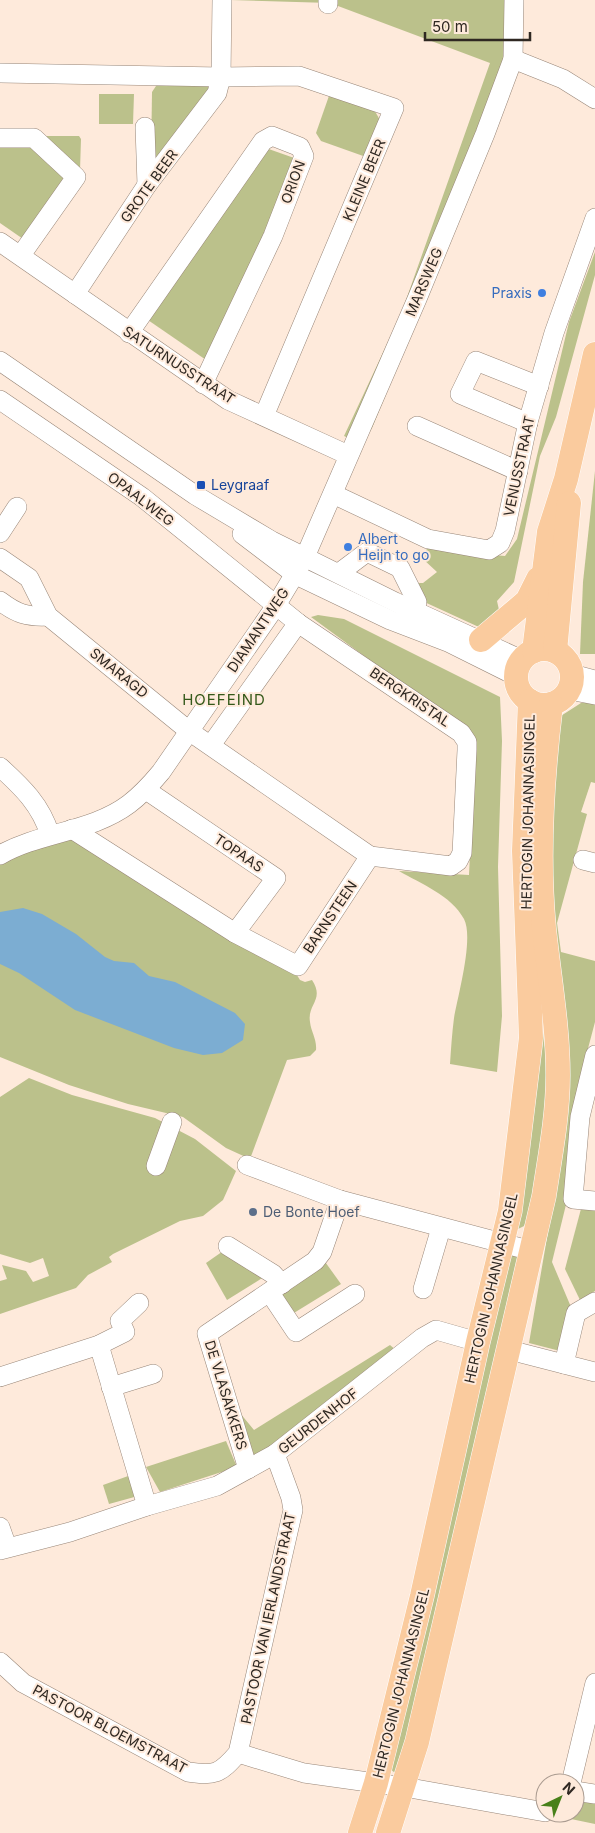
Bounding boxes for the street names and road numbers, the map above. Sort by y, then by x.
street label: KLEINE BEER [339,136,388,223]
street label: GROTE BEER [116,146,181,226]
street label: ORION [277,158,308,206]
street label: MARSWEG [401,245,446,319]
street label: SATURNUSSTRAAT [120,322,239,407]
street label: VENUSSTRAAT [500,414,537,518]
street label: OPAALWEG [105,468,178,529]
street label: DIAMANTWEG [223,584,292,675]
street label: SMARAGD [87,644,152,701]
street label: BERGKRISTAL [367,663,454,730]
street label: HERTOGIN JOHANNASINGEL [517,714,538,910]
street label: TOPAAS [211,830,267,875]
street label: BARNSTEEN [299,877,360,956]
street label: HERTOGIN JOHANNASINGEL [460,1191,521,1385]
street label: DE VLASAKKERS [202,1338,251,1452]
street label: GEURDENHOF [274,1384,361,1457]
street label: PASTOOR VAN IERLANDSTRAAT [237,1510,298,1725]
street label: HERTOGIN JOHANNASINGEL [369,1586,432,1780]
street label: PASTOOR BLOEMSTRAAT [30,1681,190,1777]

